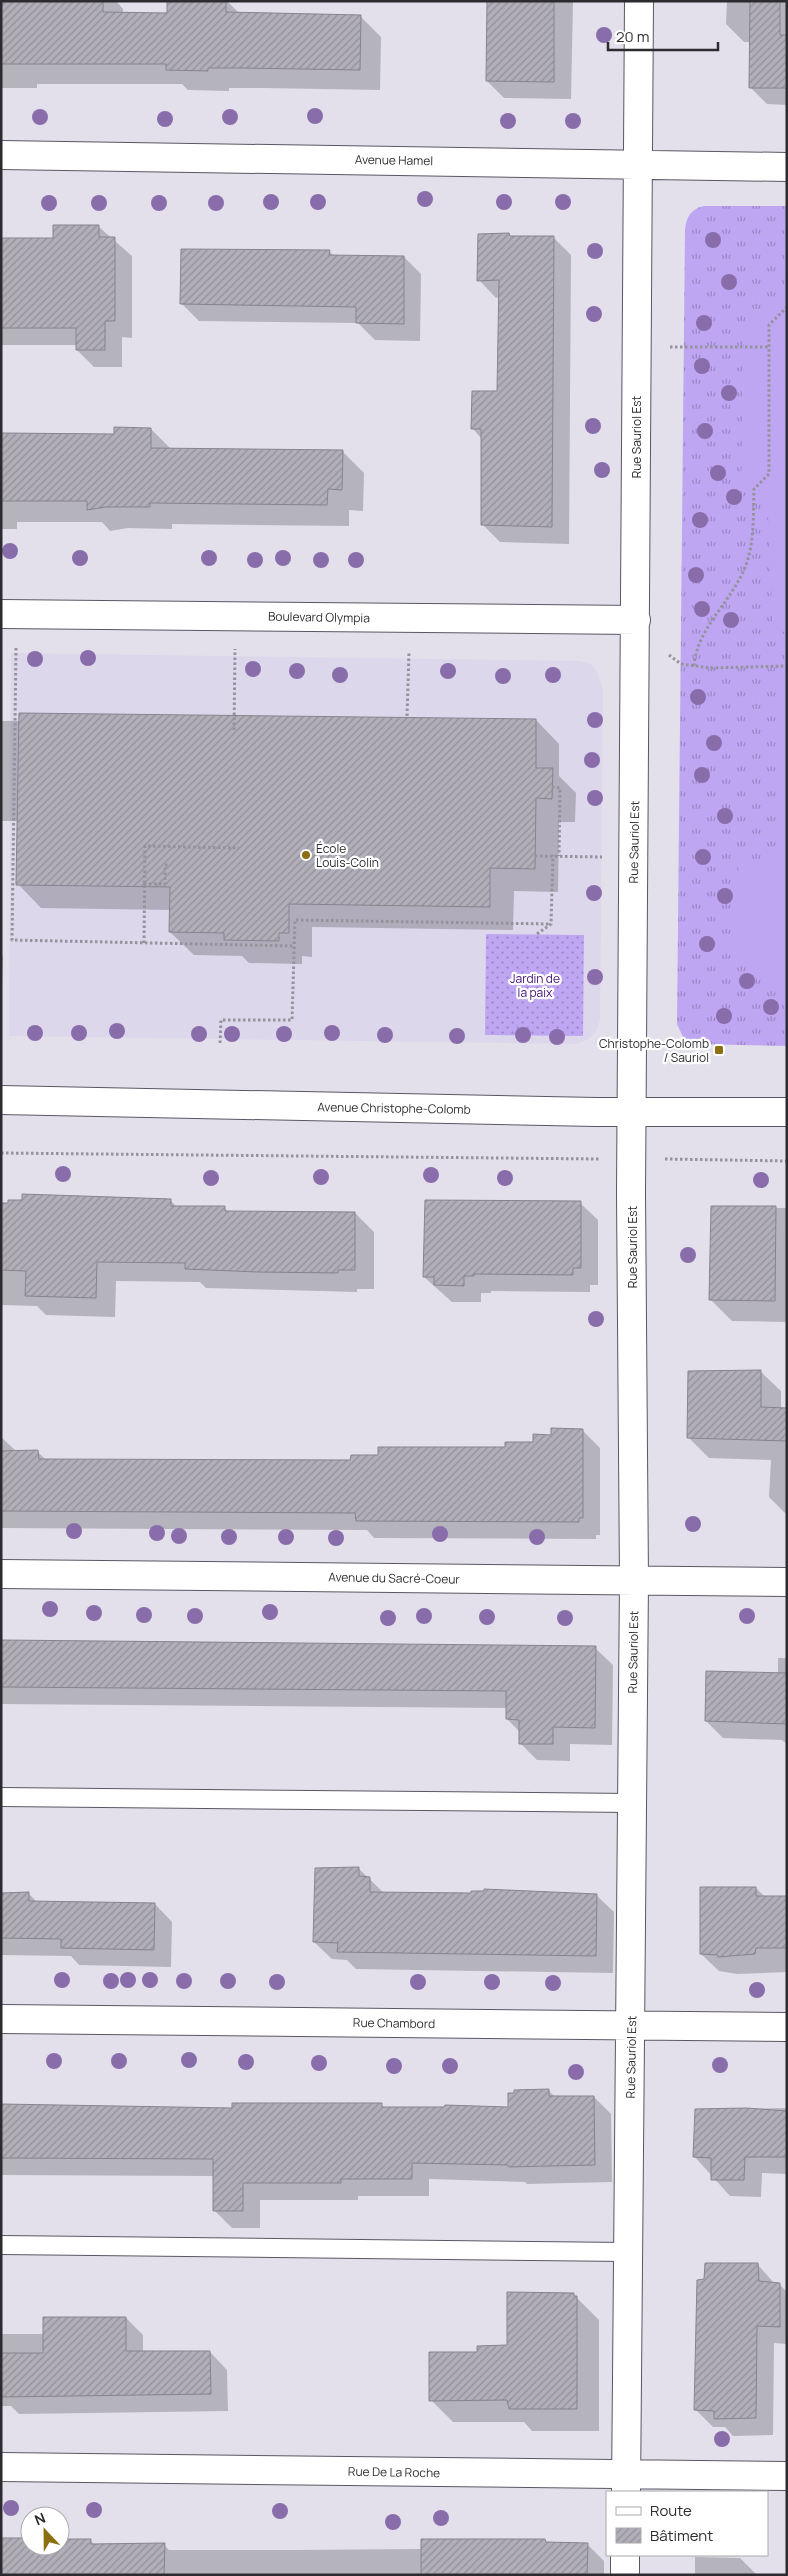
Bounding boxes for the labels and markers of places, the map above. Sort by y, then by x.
place label: École Louis-Colin [316,840,379,871]
marker: École Louis-Colin [300,849,312,861]
place label: Christophe-Colomb / Sauriol [599,1035,709,1066]
marker: Christophe-Colomb / Sauriol [713,1044,725,1056]

